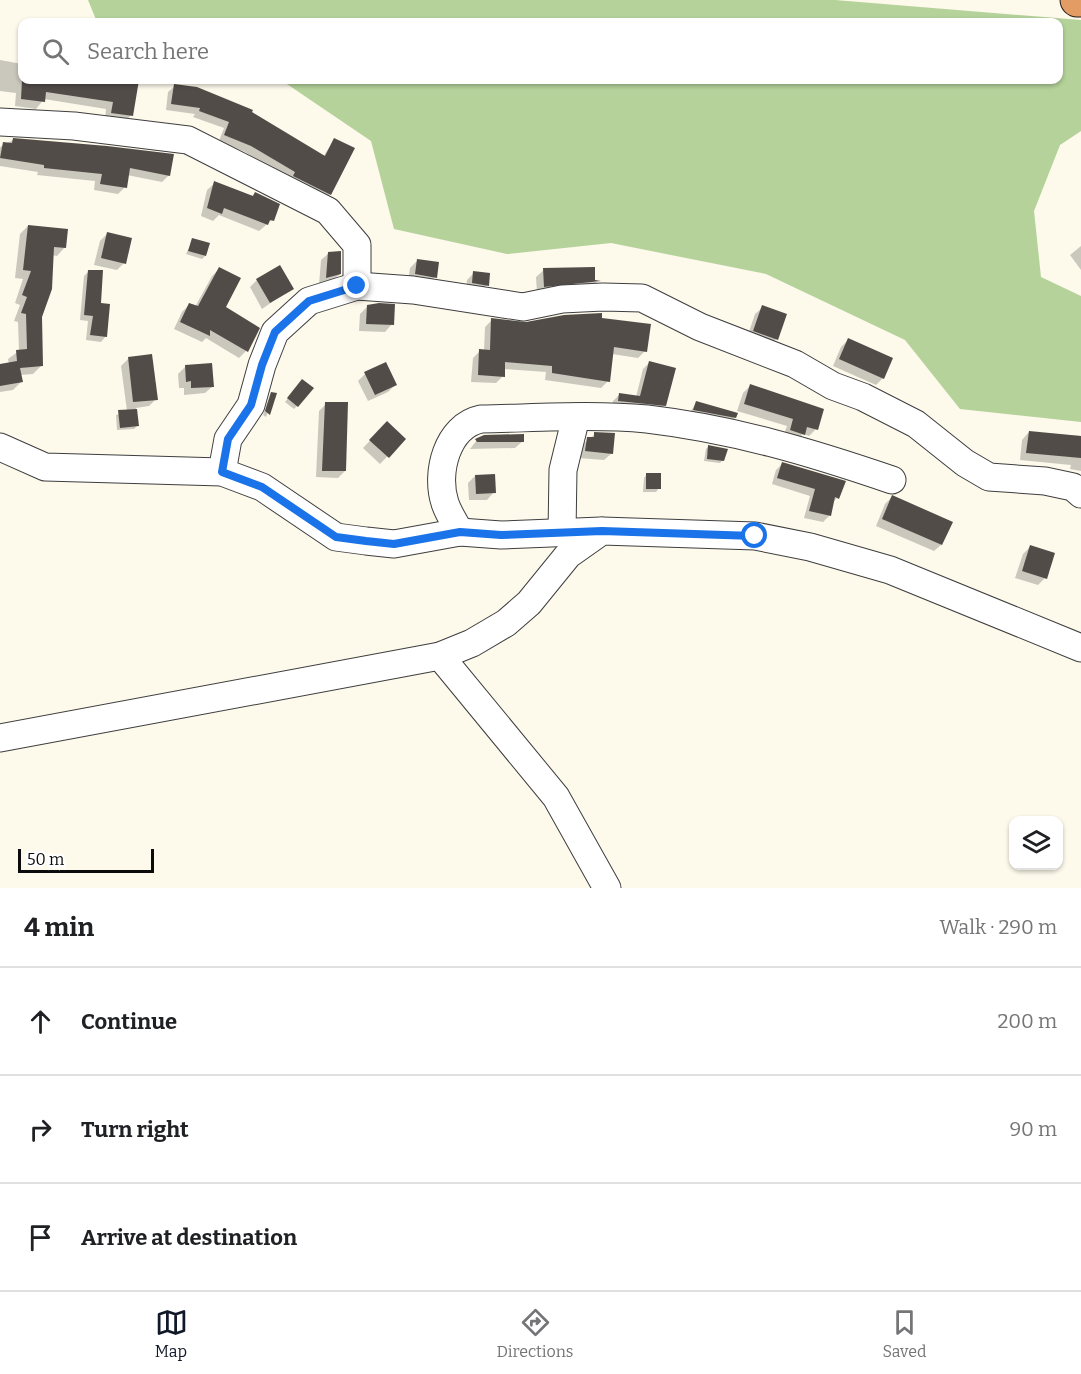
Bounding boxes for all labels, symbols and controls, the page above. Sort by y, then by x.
search box [18,18,1063,84]
icon: search [39,35,72,68]
text: Search here [87,38,209,65]
route end [343,272,369,298]
route start [741,522,767,548]
map controls [1009,816,1063,870]
button: layers [1009,816,1063,870]
scale bar [18,846,154,874]
text: 50 m [27,850,64,869]
text: 4 min [24,912,94,943]
text: Walk · 290 m [939,915,1057,939]
icon: ahead [24,1005,57,1038]
text: Continue [81,1008,177,1035]
text: 200 m [997,1009,1057,1033]
icon: right [24,1113,57,1146]
text: Turn right [81,1116,189,1143]
text: 90 m [1009,1117,1057,1141]
icon: arrive [24,1221,57,1254]
text: Arrive at destination [81,1224,297,1251]
tab: Map [155,1306,188,1361]
tab: Directions [497,1306,574,1361]
tab: Saved [883,1306,926,1361]

